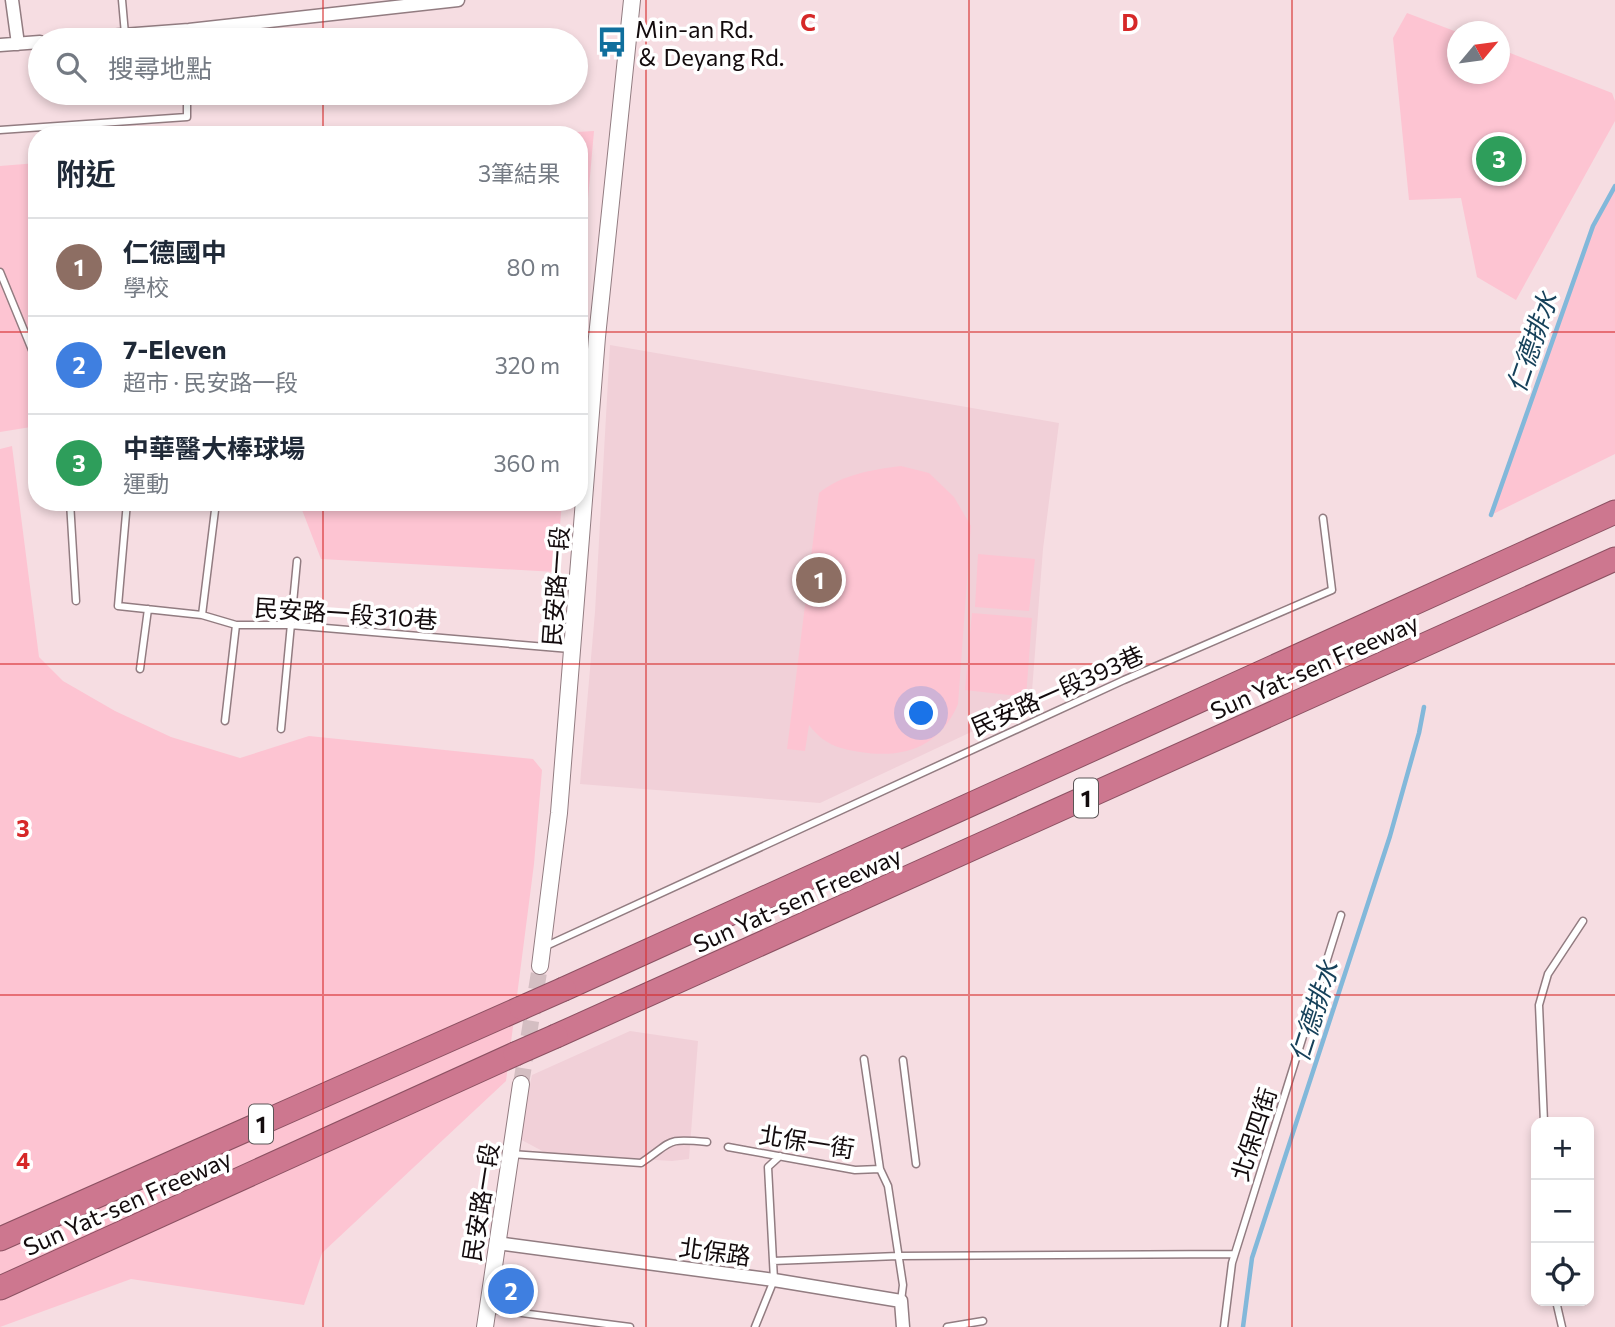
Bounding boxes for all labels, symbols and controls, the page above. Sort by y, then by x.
text: C [800,8,816,36]
text: D [1122,8,1139,36]
place label: Min-an Rd. ＆ Deyang Rd. [635,14,785,71]
north arrow [1447,21,1510,84]
bus stop icon: Min-an Rd. ＆ Deyang Rd. [595,25,629,59]
search box [28,28,588,105]
icon: search [52,48,90,86]
text: 搜尋地點 [108,52,212,83]
pin: 3 [1476,133,1522,185]
text: 附近 [56,154,116,191]
text: 3筆結果 [478,159,560,187]
text: 仁德國中 [123,236,227,267]
text: 1 [74,253,84,281]
text: 80 m [507,253,560,281]
text: 學校 [123,273,169,301]
water label: 仁德排水 [1499,287,1563,396]
text: 7-Eleven [123,333,227,364]
text: 2 [72,351,86,379]
text: 320 m [495,351,560,379]
text: 超市 · 民安路一段 [123,368,298,396]
text: 中華醫大棒球場 [123,432,305,463]
text: 3 [72,449,86,477]
text: 360 m [493,449,560,477]
text: 運動 [123,469,169,497]
street label: 民安路一段 [536,525,574,647]
pin: 1 [796,554,842,606]
street label: 民安路一段310巷 [253,592,439,634]
street label: Sun Yat-sen Freeway [1205,607,1423,725]
street label: 民安路一段393巷 [966,639,1148,741]
your location [904,696,938,730]
road number: 1 [1074,778,1098,818]
text: 3 [16,814,30,842]
street label: Sun Yat-sen Freeway [688,840,906,958]
water label: 仁德排水 [1282,956,1344,1065]
street label: 北保四街 [1224,1084,1282,1184]
road number: 1 [249,1105,273,1144]
map controls [1531,1117,1594,1306]
button: + [1531,1117,1594,1180]
street label: 北保一街 [757,1119,857,1163]
street label: 民安路一段 [456,1140,504,1264]
street label: Sun Yat-sen Freeway [18,1143,236,1261]
text: 4 [16,1146,30,1174]
button: − [1531,1180,1594,1243]
street label: 北保路 [677,1232,753,1270]
button: locate [1531,1243,1594,1306]
pin: 2 [488,1265,534,1317]

